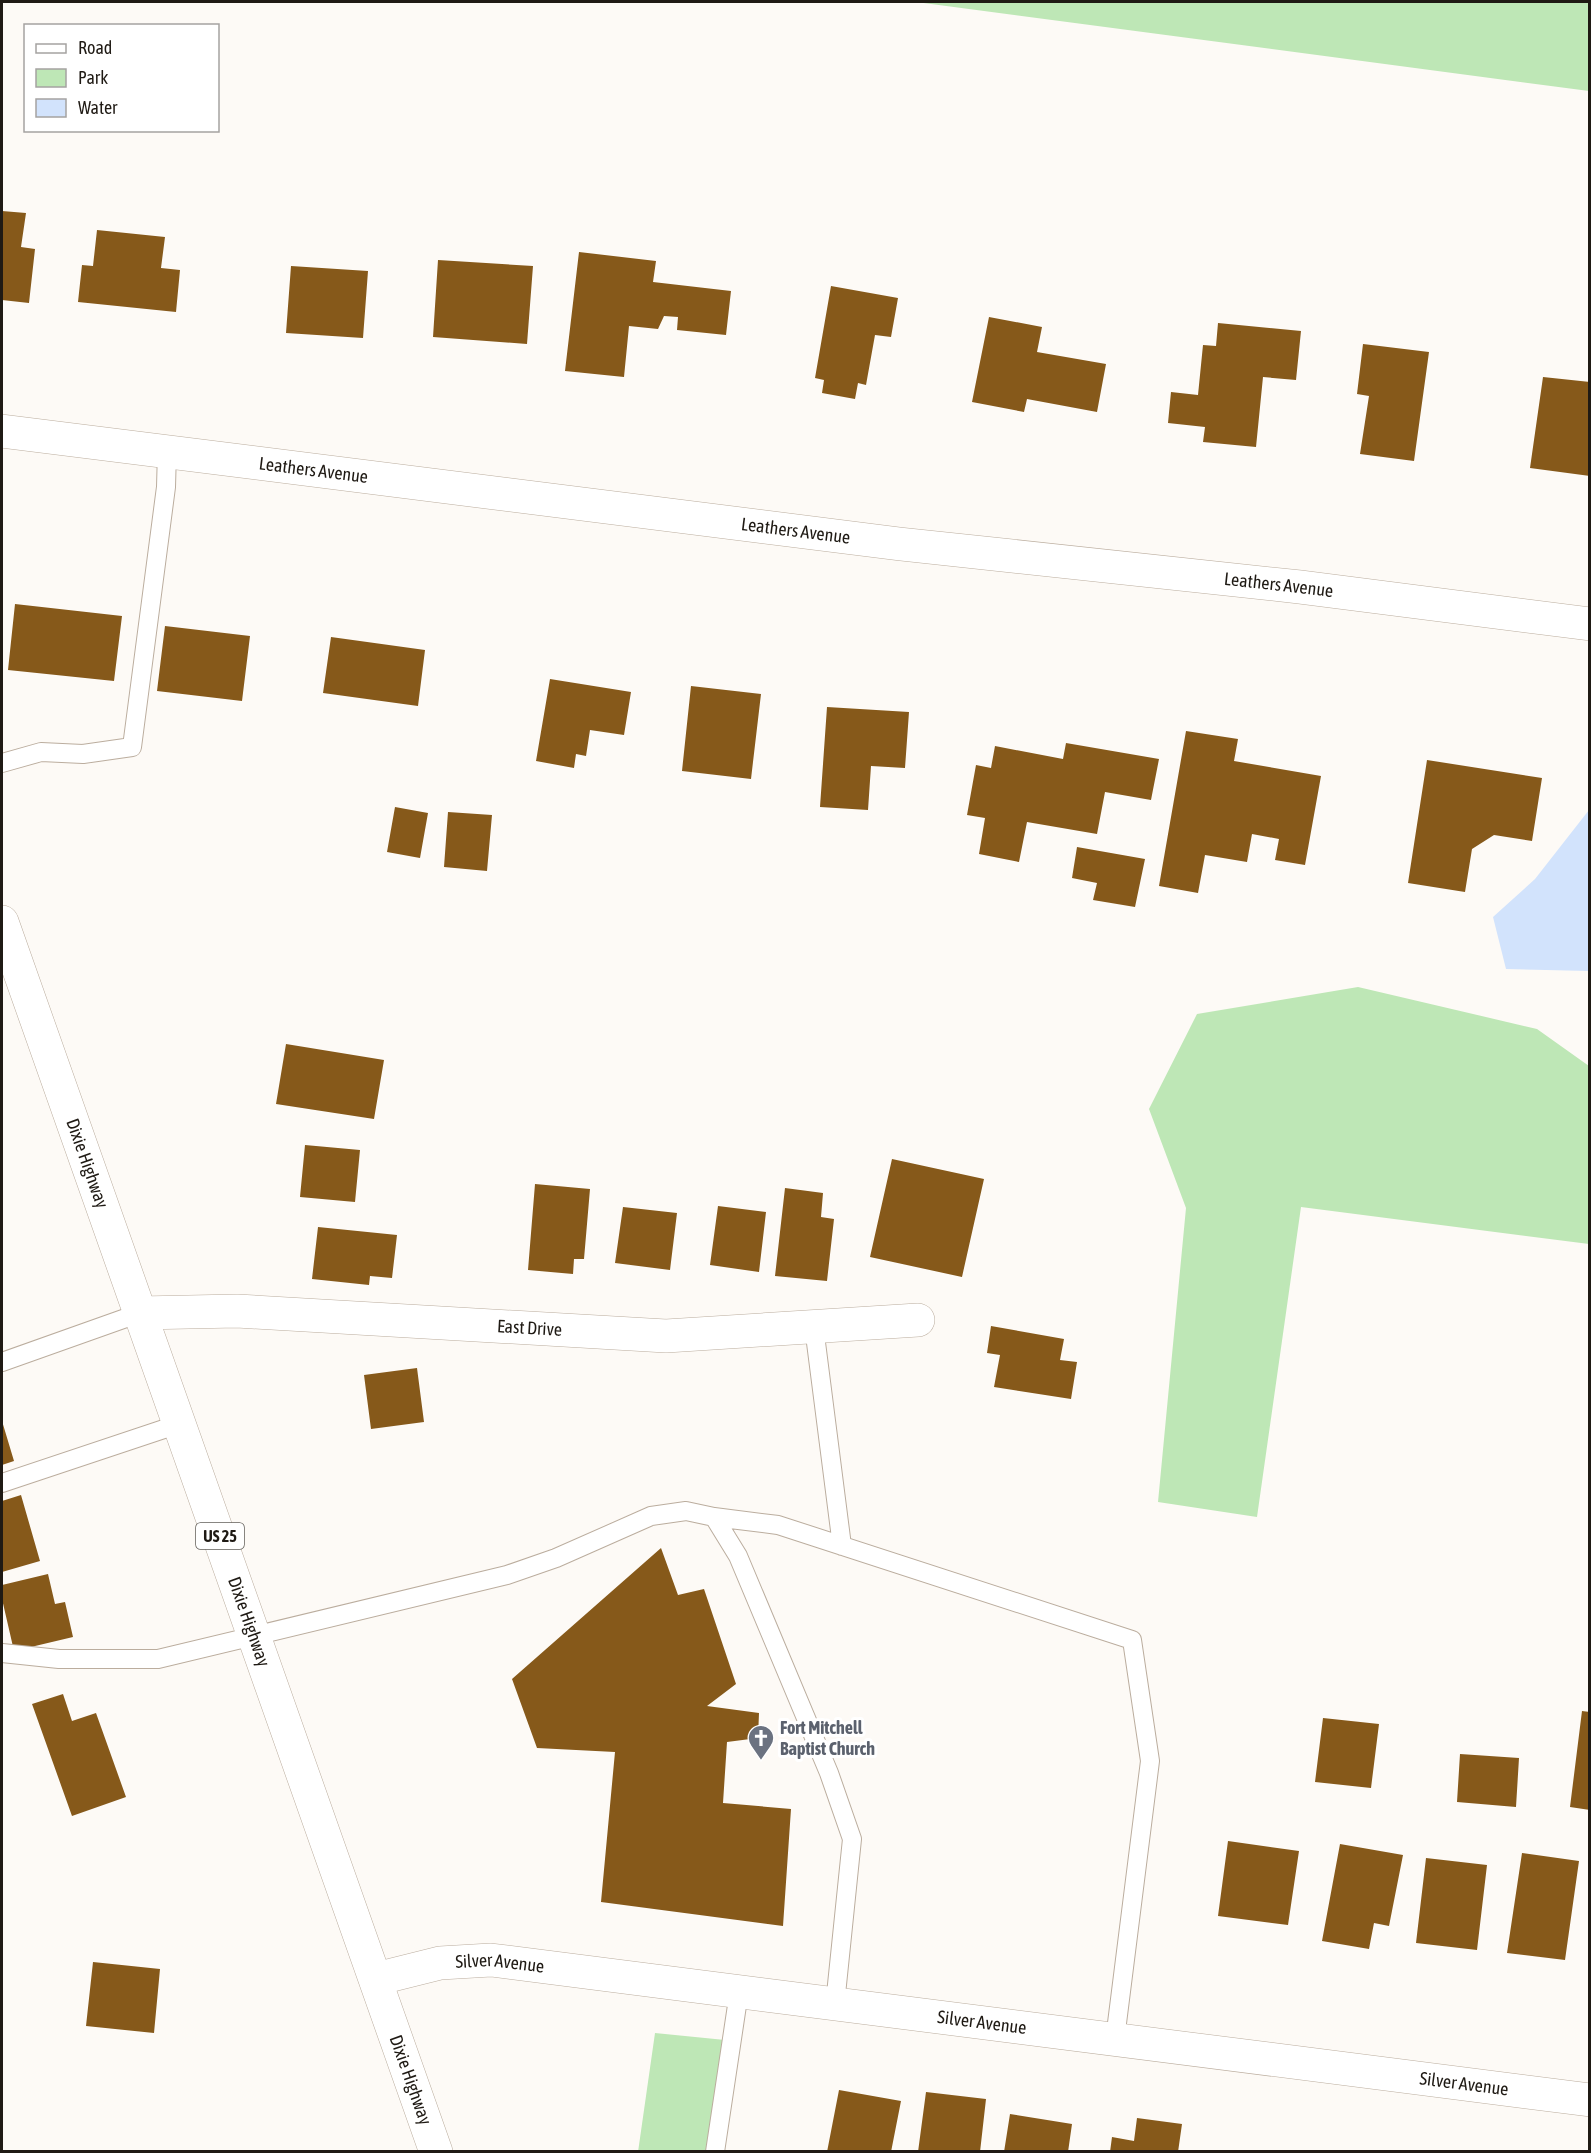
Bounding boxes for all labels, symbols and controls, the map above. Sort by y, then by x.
legend [24,24,219,132]
text: Road [78,37,112,58]
text: Park [78,67,108,88]
text: Water [78,97,118,118]
street label: Leathers Avenue [258,452,369,487]
street label: Leathers Avenue [740,513,852,548]
street label: Leathers Avenue [1223,568,1335,601]
street label: Dixie Highway [62,1116,113,1211]
street label: East Drive [496,1315,563,1340]
road number: US 25 [196,1523,244,1549]
street label: Dixie Highway [224,1574,275,1669]
place label: Fort Mitchell Baptist Church [780,1717,875,1759]
church icon: Fort Mitchell Baptist Church [746,1723,776,1761]
street label: Silver Avenue [455,1949,546,1977]
street label: Silver Avenue [936,2006,1028,2038]
street label: Dixie Highway [386,2032,437,2128]
street label: Silver Avenue [1418,2067,1510,2100]

